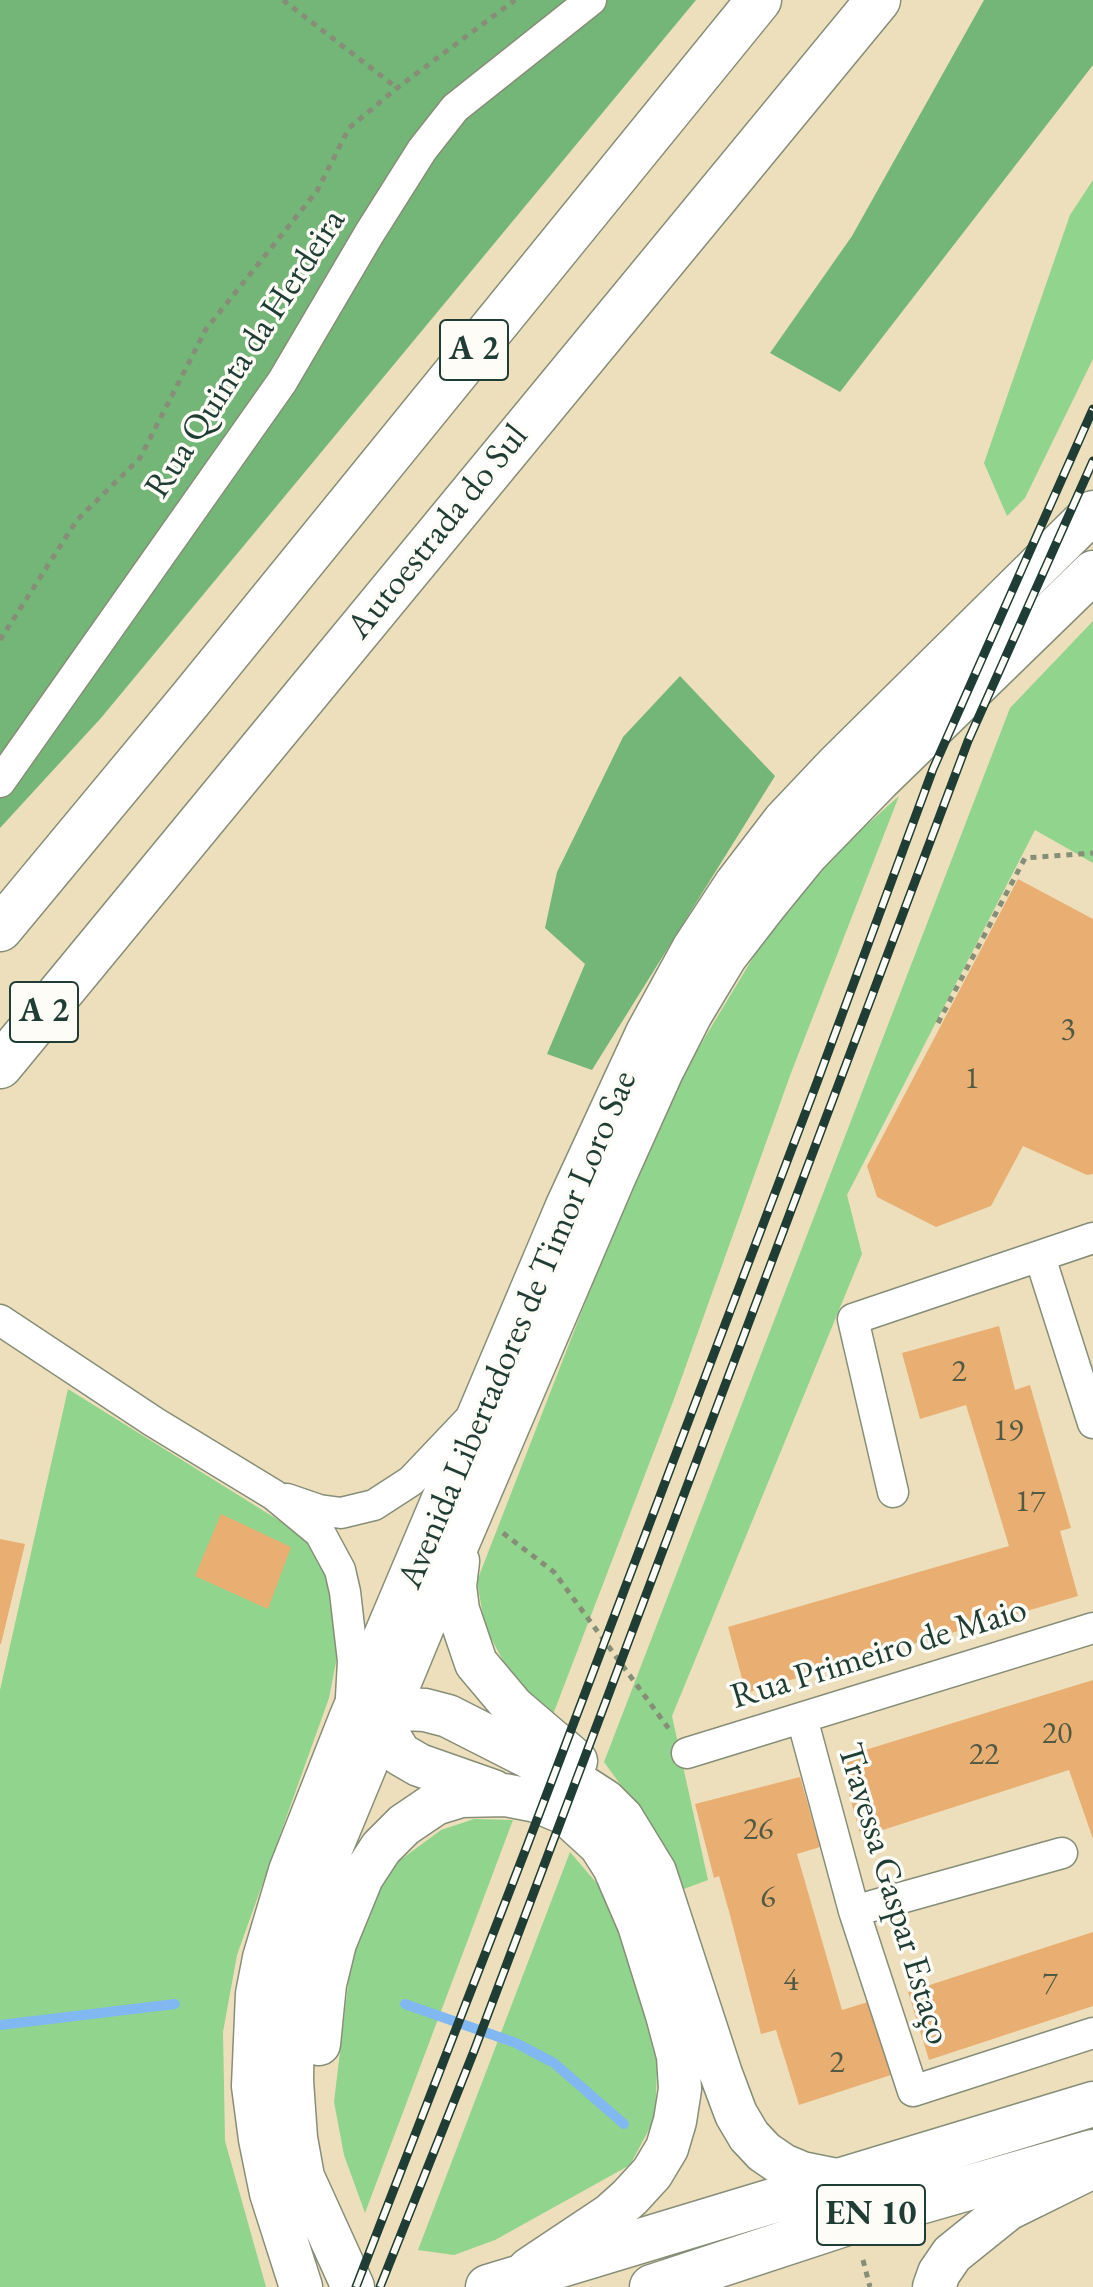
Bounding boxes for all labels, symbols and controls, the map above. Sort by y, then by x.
street label: Rua Quinta da Herdeira [136,201,356,507]
road number: A 2 [440,320,508,380]
street label: Autoestrada do Sul [338,416,538,648]
road number: A 2 [10,982,78,1042]
house number: 3 [1060,1011,1076,1049]
house number: 1 [964,1060,980,1098]
street label: Avenida Libertadores de Timor Loro Sae [389,1065,647,1595]
house number: 2 [951,1353,967,1391]
house number: 19 [993,1412,1023,1450]
house number: 17 [1015,1483,1045,1521]
street label: Rua Primeiro de Maio [726,1588,1032,1720]
house number: 20 [1042,1715,1072,1753]
house number: 22 [969,1736,999,1774]
street label: Travessa Gaspar Estaço [827,1738,959,2050]
house number: 26 [743,1811,773,1849]
house number: 6 [760,1879,776,1917]
house number: 4 [783,1962,799,2000]
house number: 7 [1042,1965,1058,2003]
house number: 2 [829,2044,845,2082]
road number: EN 10 [817,2185,925,2245]

